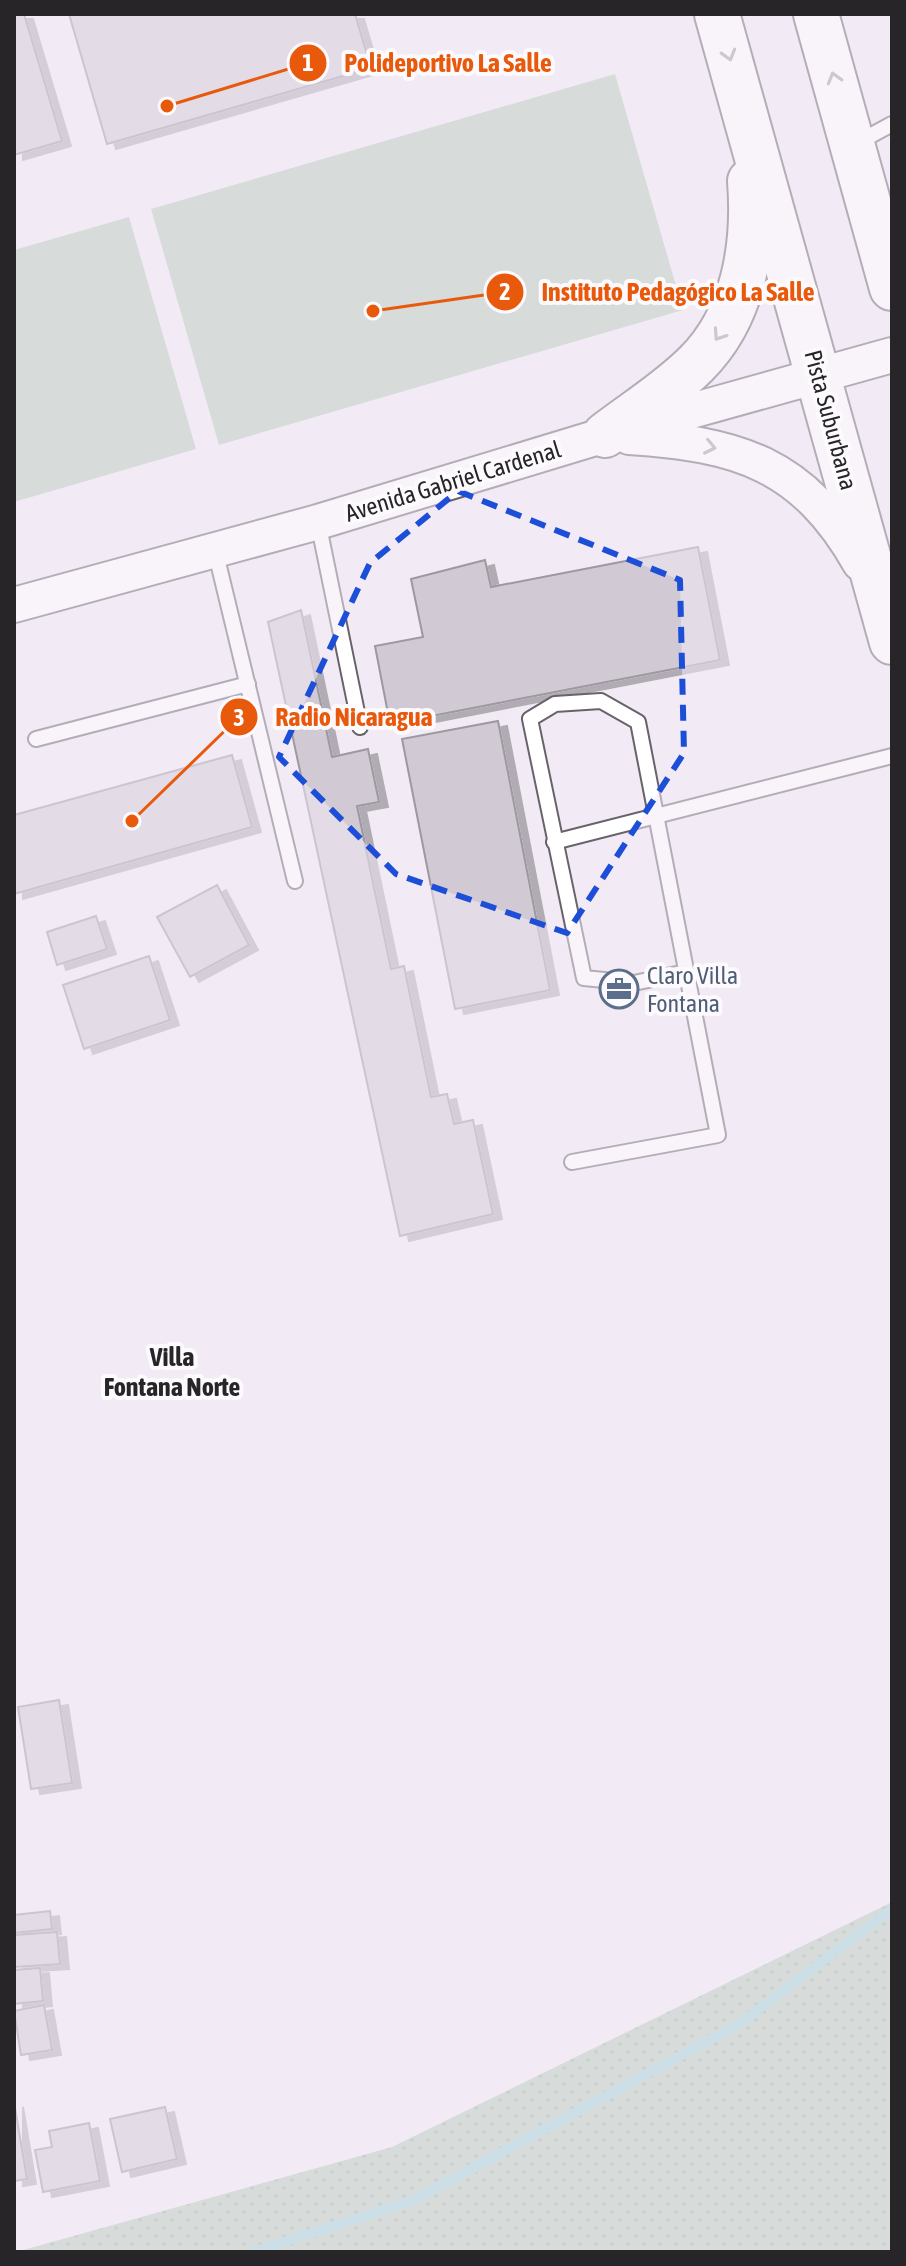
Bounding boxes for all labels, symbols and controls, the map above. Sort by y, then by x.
callout: Polideportivo La Salle [288,38,567,88]
one-way arrow [720,47,736,61]
text: Polideportivo La Salle [344,48,552,78]
text: 1 [302,49,314,76]
one-way arrow [827,72,844,86]
callout: Instituto Pedagógico La Salle [485,267,830,317]
text: Instituto Pedagógico La Salle [541,277,815,307]
text: 2 [499,278,511,305]
one-way arrow [714,326,729,341]
street label: Pista Suburbana [799,347,863,493]
street label: Avenida Gabriel Cardenal [342,435,565,527]
one-way arrow [703,437,717,454]
callout: Radio Nicaragua [219,692,449,742]
text: Radio Nicaragua [275,702,433,732]
text: 3 [233,704,245,731]
place label: Claro Villa Fontana [647,962,738,1017]
office icon: Claro Villa Fontana [598,968,640,1010]
district label: Villa Fontana Norte [104,1342,241,1402]

